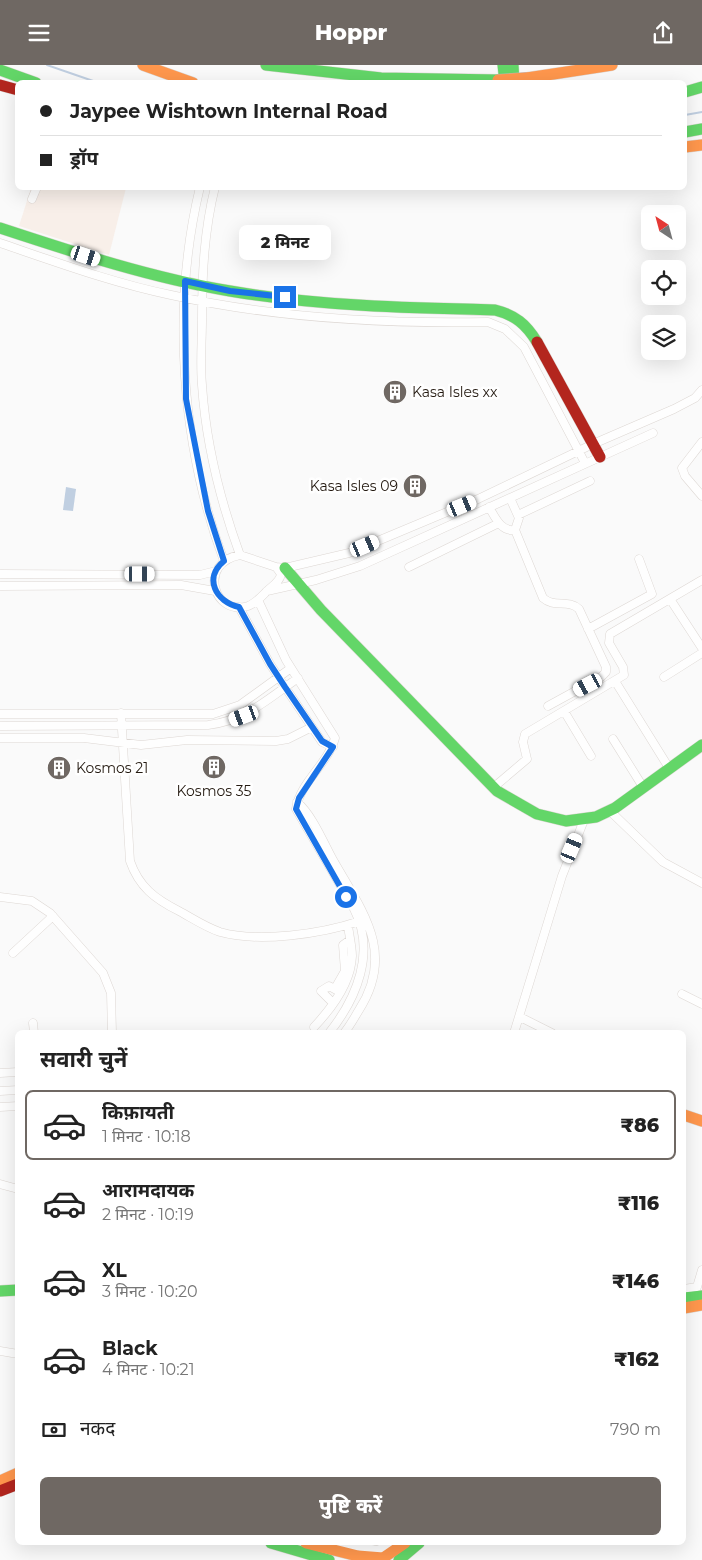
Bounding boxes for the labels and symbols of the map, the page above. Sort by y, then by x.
north arrow [641,205,686,250]
callout: 2 मिनट [239,225,331,259]
car [69,244,102,268]
route end [274,286,296,308]
building icon: Kasa Isles xx [382,379,408,405]
place label: Kasa Isles xx [412,383,498,401]
building icon: Kasa Isles 09 [402,473,428,499]
place label: Kasa Isles 09 [310,477,398,495]
car [445,493,478,519]
car [348,533,381,559]
car [125,567,155,582]
car [571,671,604,699]
car [227,704,260,728]
building icon: Kosmos 35 [201,754,227,780]
building icon: Kosmos 21 [46,755,72,781]
place label: Kosmos 21 [76,759,148,777]
place label: Kosmos 35 [176,782,252,800]
car [559,831,584,865]
route start [335,886,357,908]

